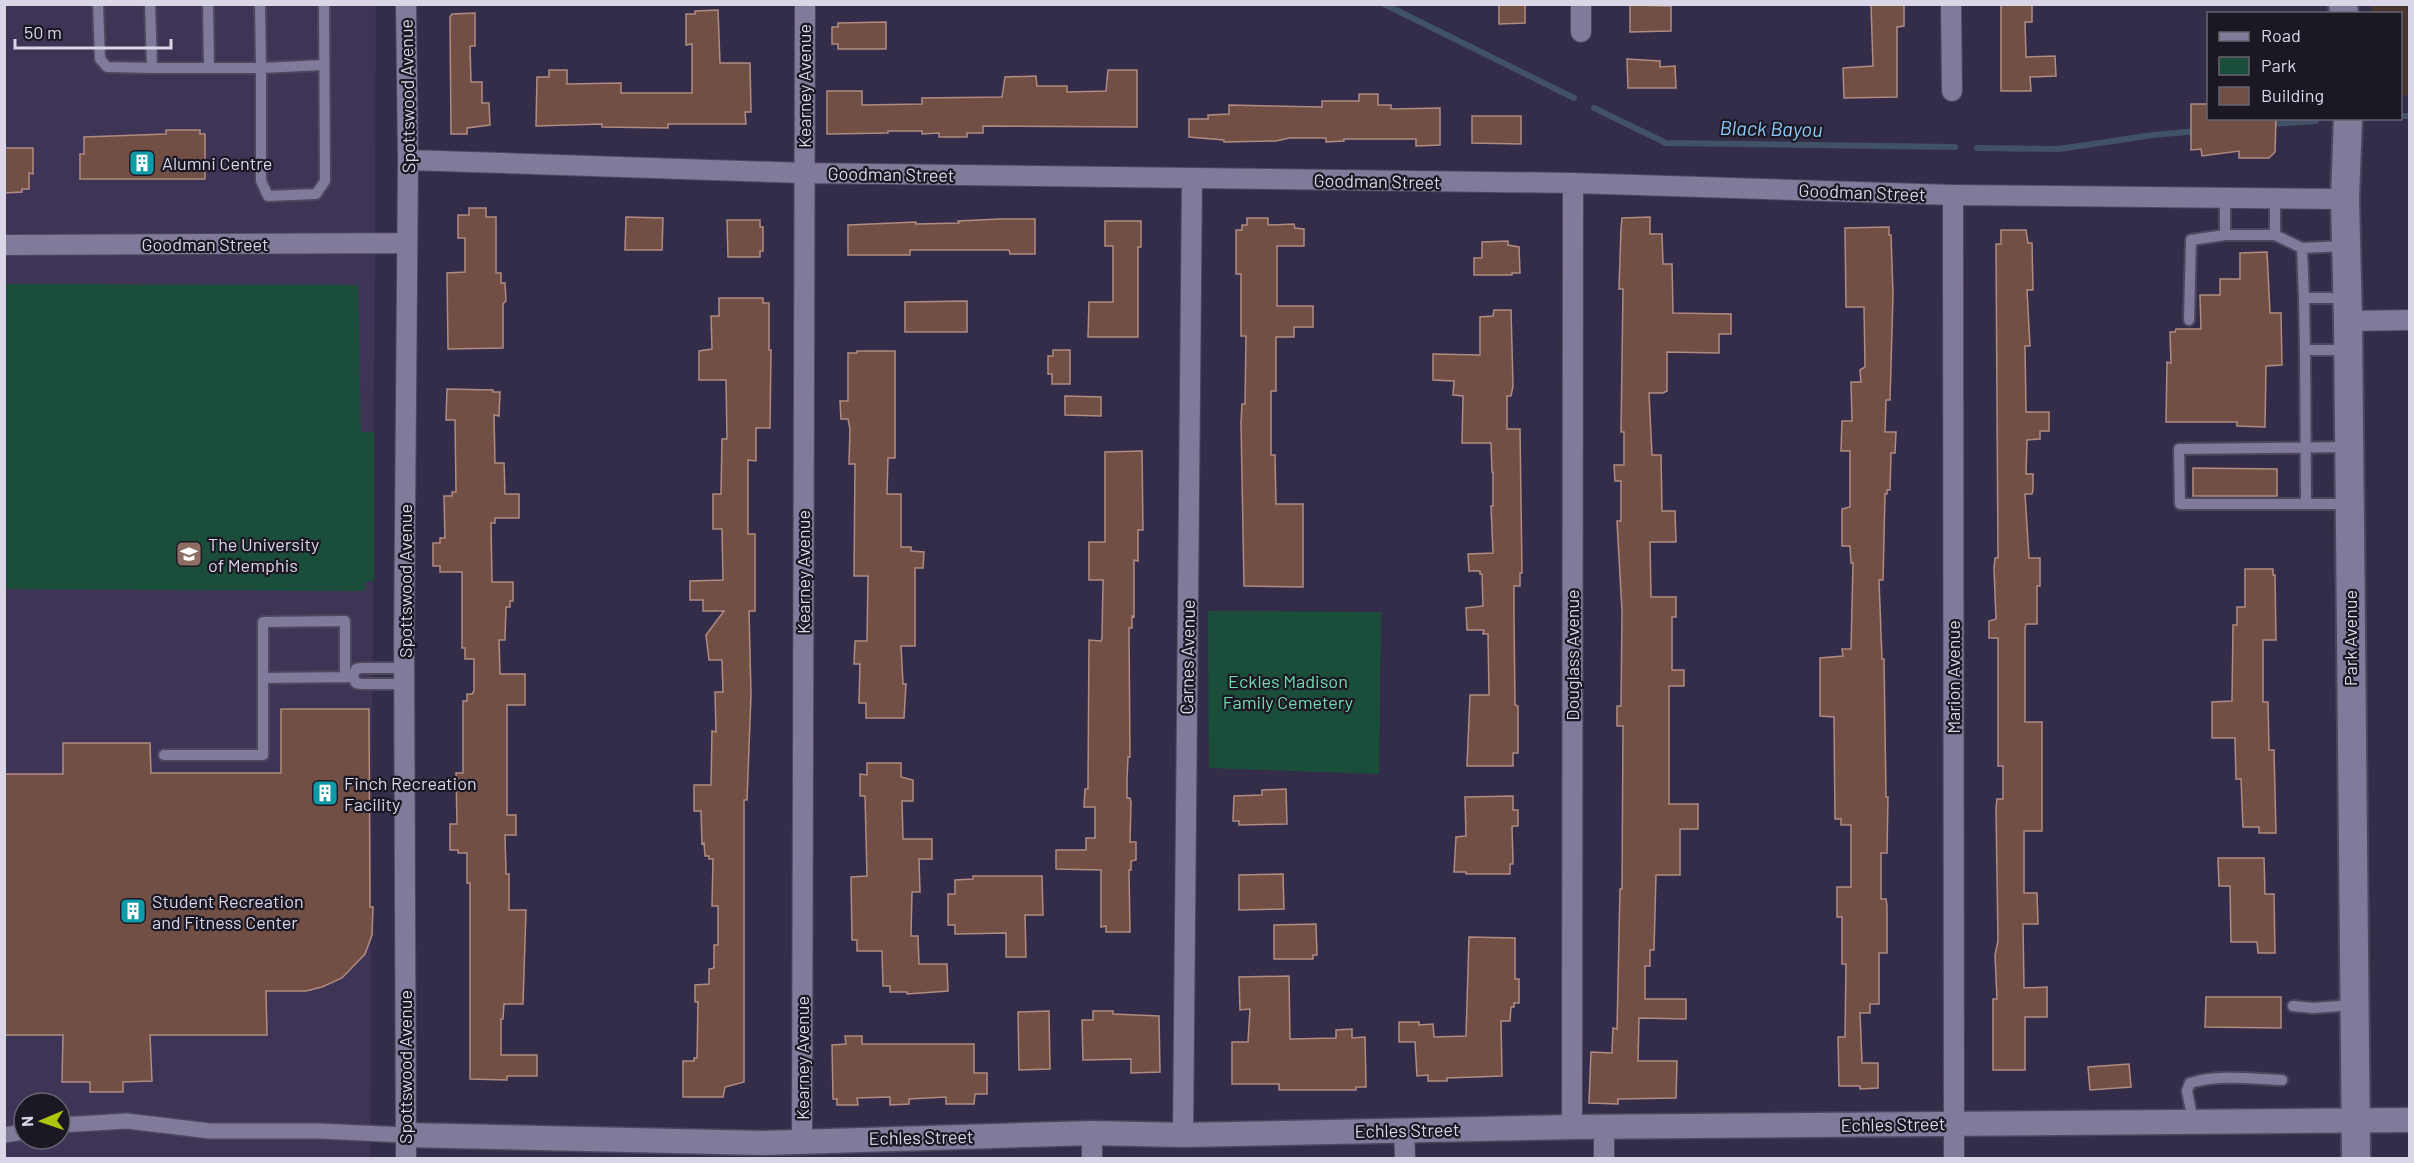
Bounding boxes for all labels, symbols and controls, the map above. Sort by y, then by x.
scale bar [15,12,171,50]
legend [2207,12,2402,120]
street label: Spottswood Avenue [395,19,419,173]
text: 50 m [24,21,62,43]
street label: Kearney Avenue [793,24,815,148]
text: Road [2261,24,2301,46]
text: Park [2261,54,2296,76]
text: Building [2261,84,2324,106]
water label: Black Bayou [1719,115,1823,141]
building icon: Alumni Centre [127,148,157,178]
place label: Alumni Centre [162,152,272,174]
street label: Goodman Street [827,162,955,186]
street label: Goodman Street [1313,169,1441,193]
street label: Goodman Street [1798,179,1926,205]
street label: Goodman Street [142,233,269,255]
street label: Spottswood Avenue [394,504,416,658]
street label: Kearney Avenue [792,510,814,634]
place label: The University of Memphis [208,533,319,576]
school or university icon: The University of Memphis [174,539,204,569]
street label: Douglass Avenue [1561,589,1583,721]
street label: Park Avenue [2339,590,2361,686]
street label: Carnes Avenue [1175,599,1199,715]
street label: Marion Avenue [1942,620,1964,734]
park label: Eckles Madison Family Cemetery [1223,670,1353,713]
place label: Finch Recreation Facility [344,772,477,815]
building icon: Finch Recreation Facility [310,778,340,808]
place label: Student Recreation and Fitness Center [152,890,304,933]
building icon: Student Recreation and Fitness Center [118,896,148,926]
street label: Spottswood Avenue [394,990,416,1144]
street label: Kearney Avenue [791,996,813,1120]
north arrow [12,1091,72,1151]
street label: Echles Street [1840,1112,1946,1136]
text: N [17,1116,36,1127]
street label: Echles Street [1354,1118,1460,1142]
street label: Echles Street [868,1125,974,1149]

